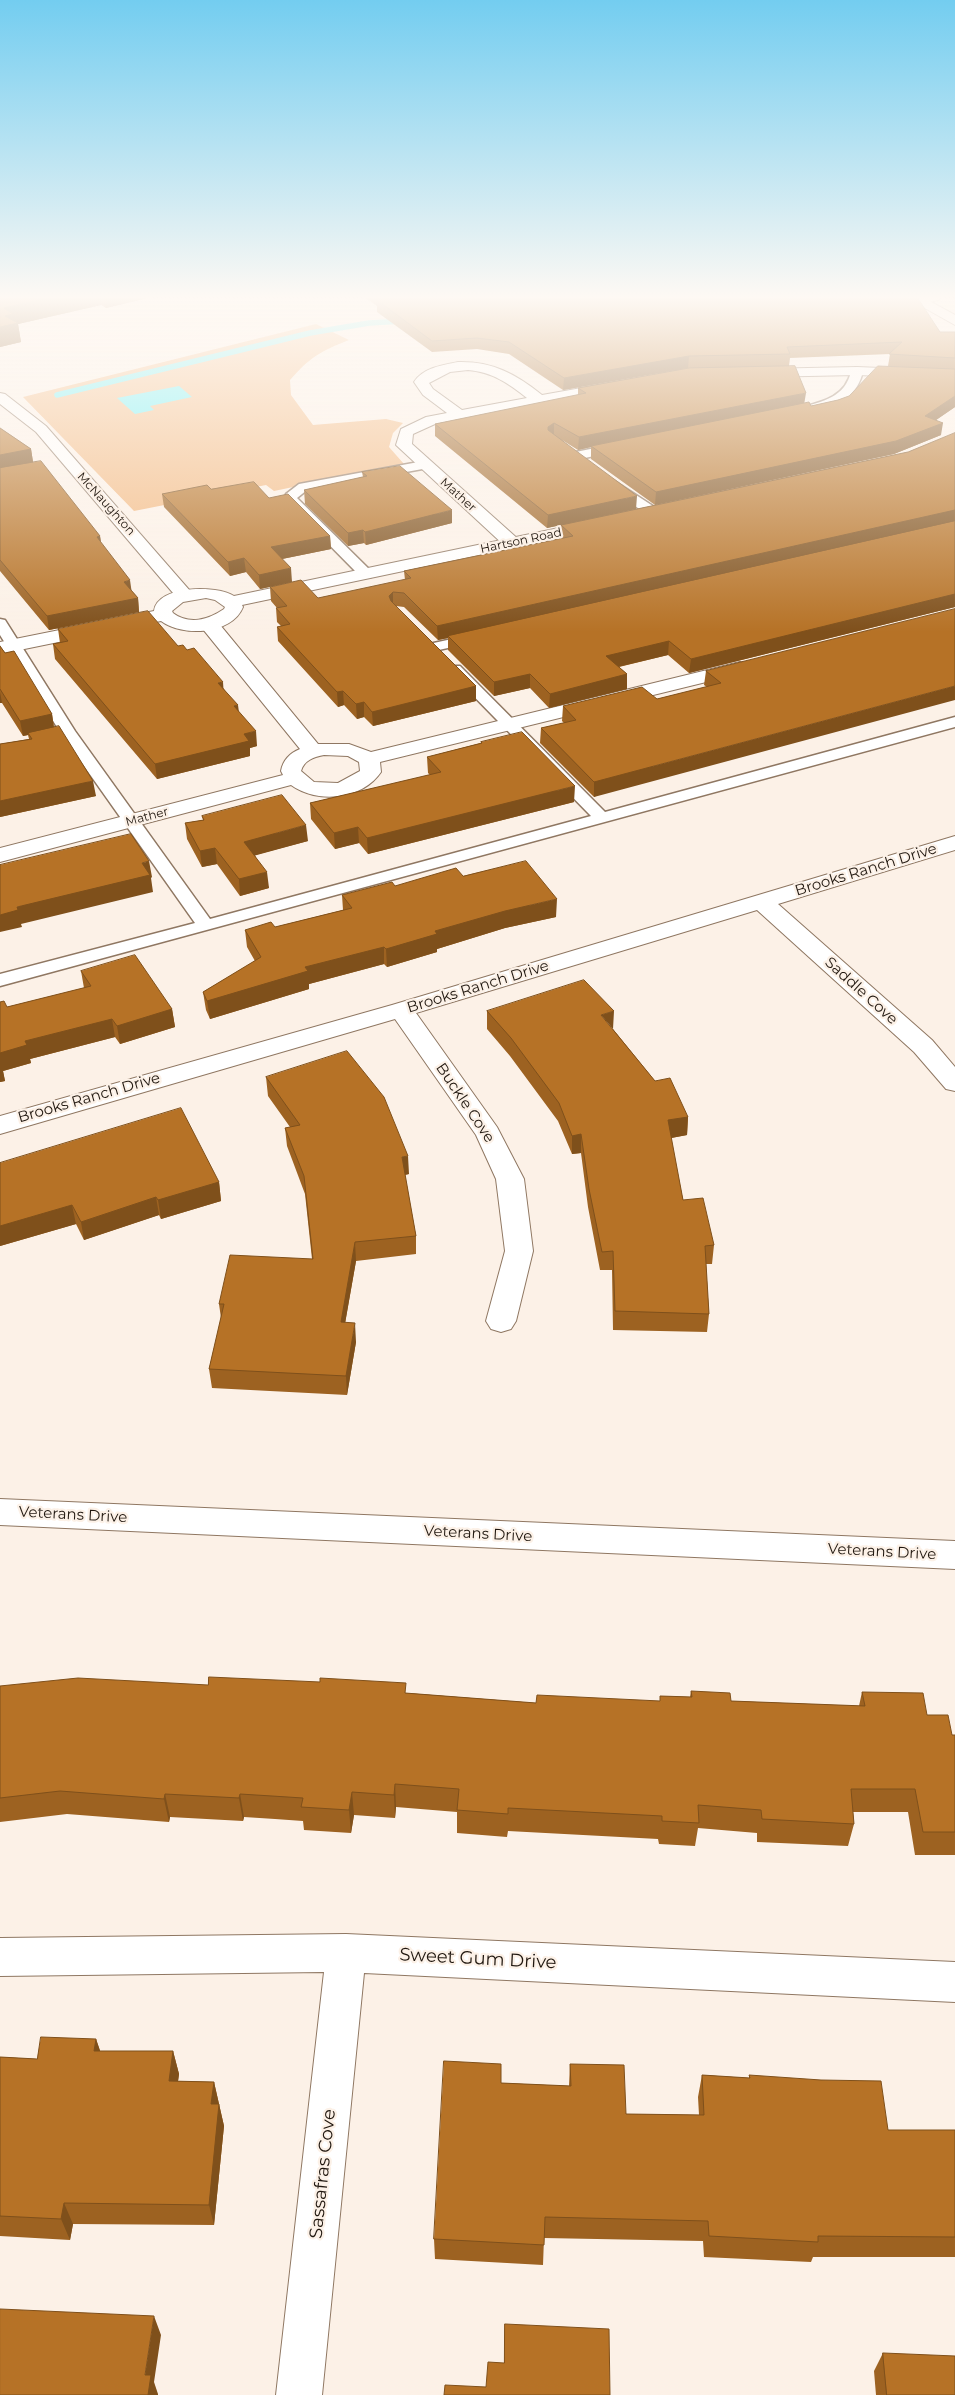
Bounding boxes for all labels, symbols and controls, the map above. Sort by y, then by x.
street label: McNaughton [74,470,138,538]
street label: Mather [437,475,479,515]
street label: Hartson Road [479,525,563,557]
street label: Mather [124,804,170,830]
street label: Brooks Ranch Drive [793,840,939,900]
street label: Saddle Cove [821,954,901,1028]
street label: Brooks Ranch Drive [405,957,551,1017]
street label: Buckle Cove [432,1060,498,1146]
street label: Brooks Ranch Drive [16,1069,162,1127]
street label: Veterans Drive [18,1503,128,1527]
street label: Veterans Drive [423,1522,533,1546]
street label: Veterans Drive [827,1540,937,1564]
street label: Sweet Gum Drive [399,1944,557,1974]
street label: Sassafras Cove [305,2108,341,2240]

